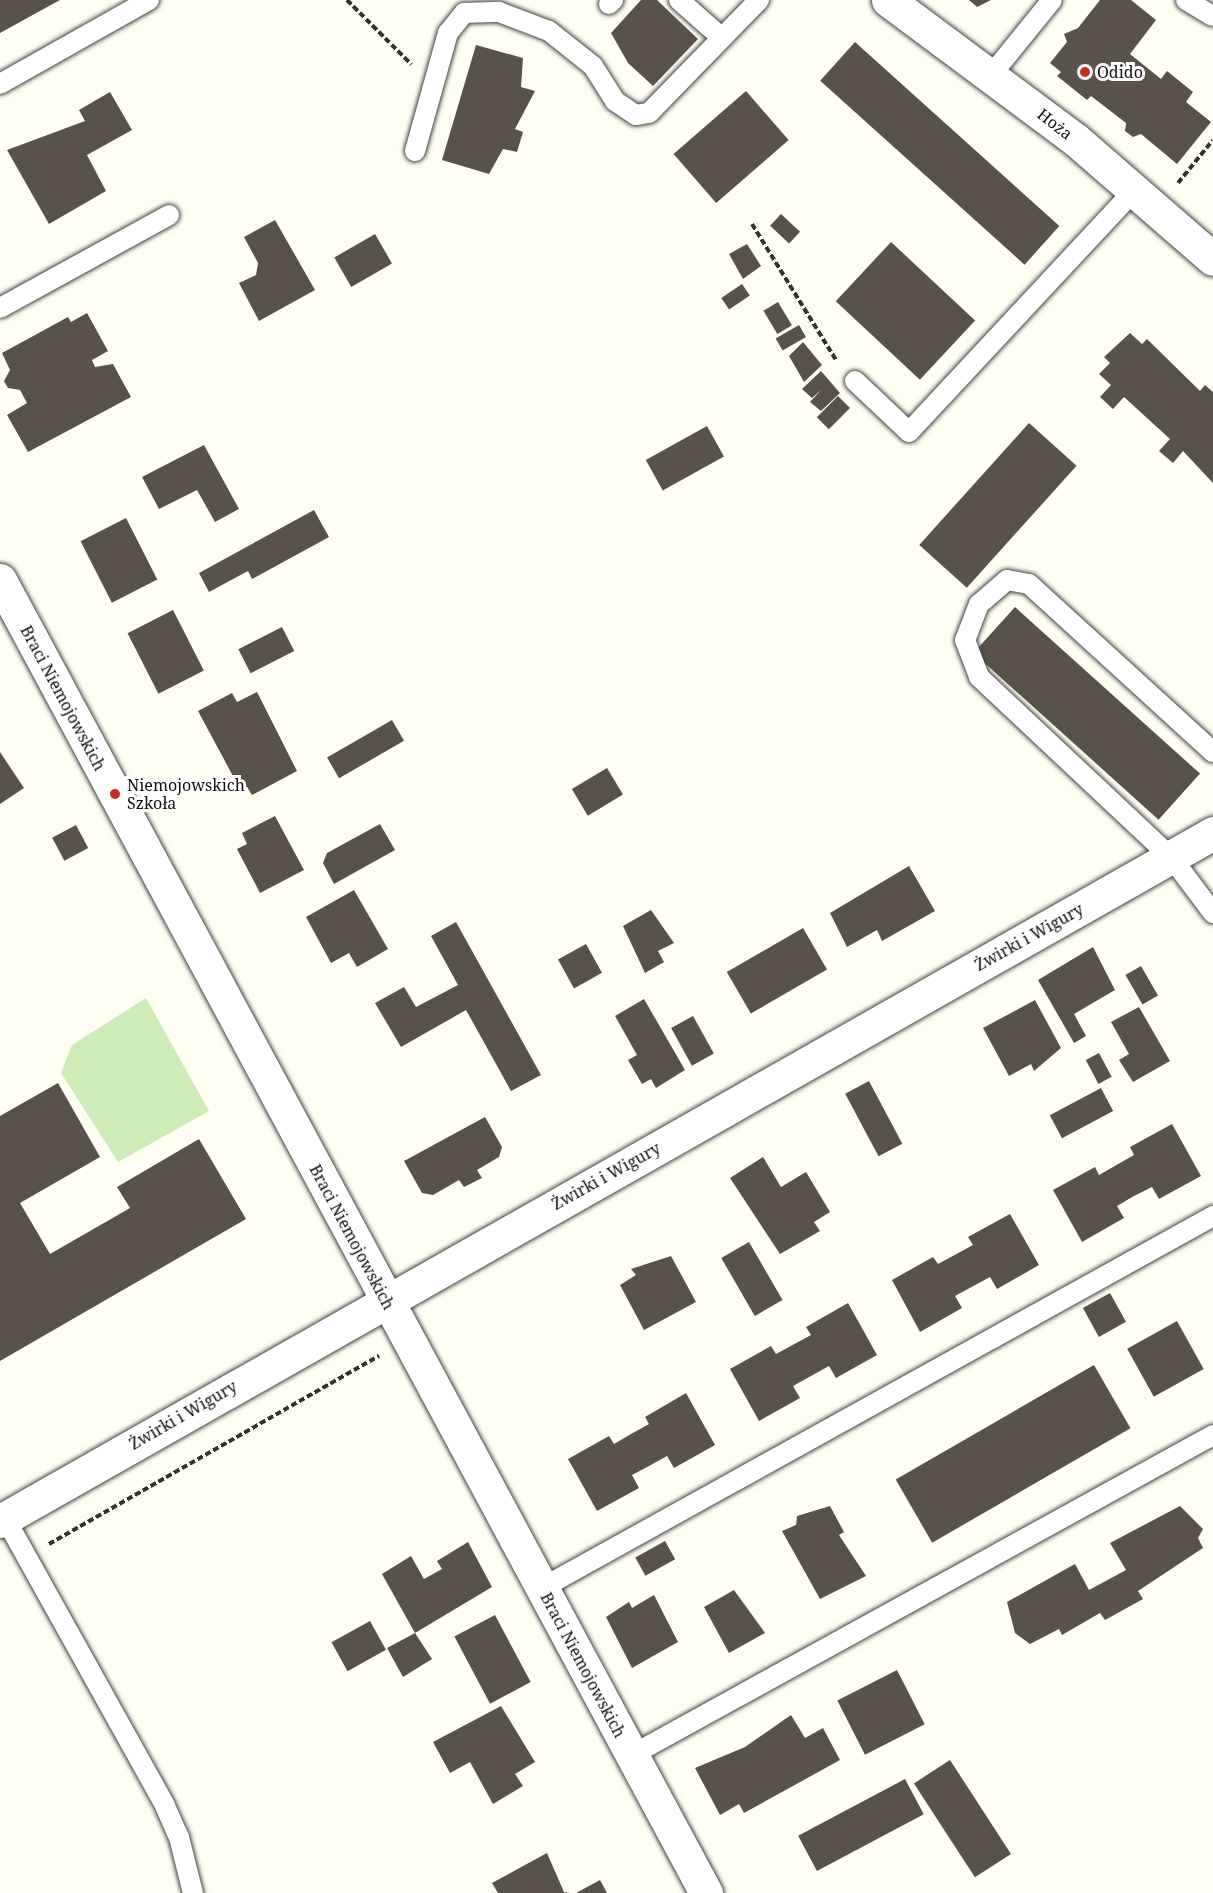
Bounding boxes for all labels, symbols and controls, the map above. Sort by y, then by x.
place label: Odido [1097,62,1143,82]
marker: Odido [1078,65,1092,79]
street label: Hoża [1034,104,1076,144]
street label: Braci Niemojowskich [17,622,109,774]
place label: Niemojowskich Szkoła [127,775,245,813]
marker: Niemojowskich Szkoła [108,787,122,801]
street label: Żwirki i Wigury [971,899,1087,975]
street label: Żwirki i Wigury [548,1138,664,1214]
street label: Braci Niemojowskich [306,1161,398,1313]
street label: Żwirki i Wigury [126,1376,240,1454]
street label: Braci Niemojowskich [537,1589,629,1741]

